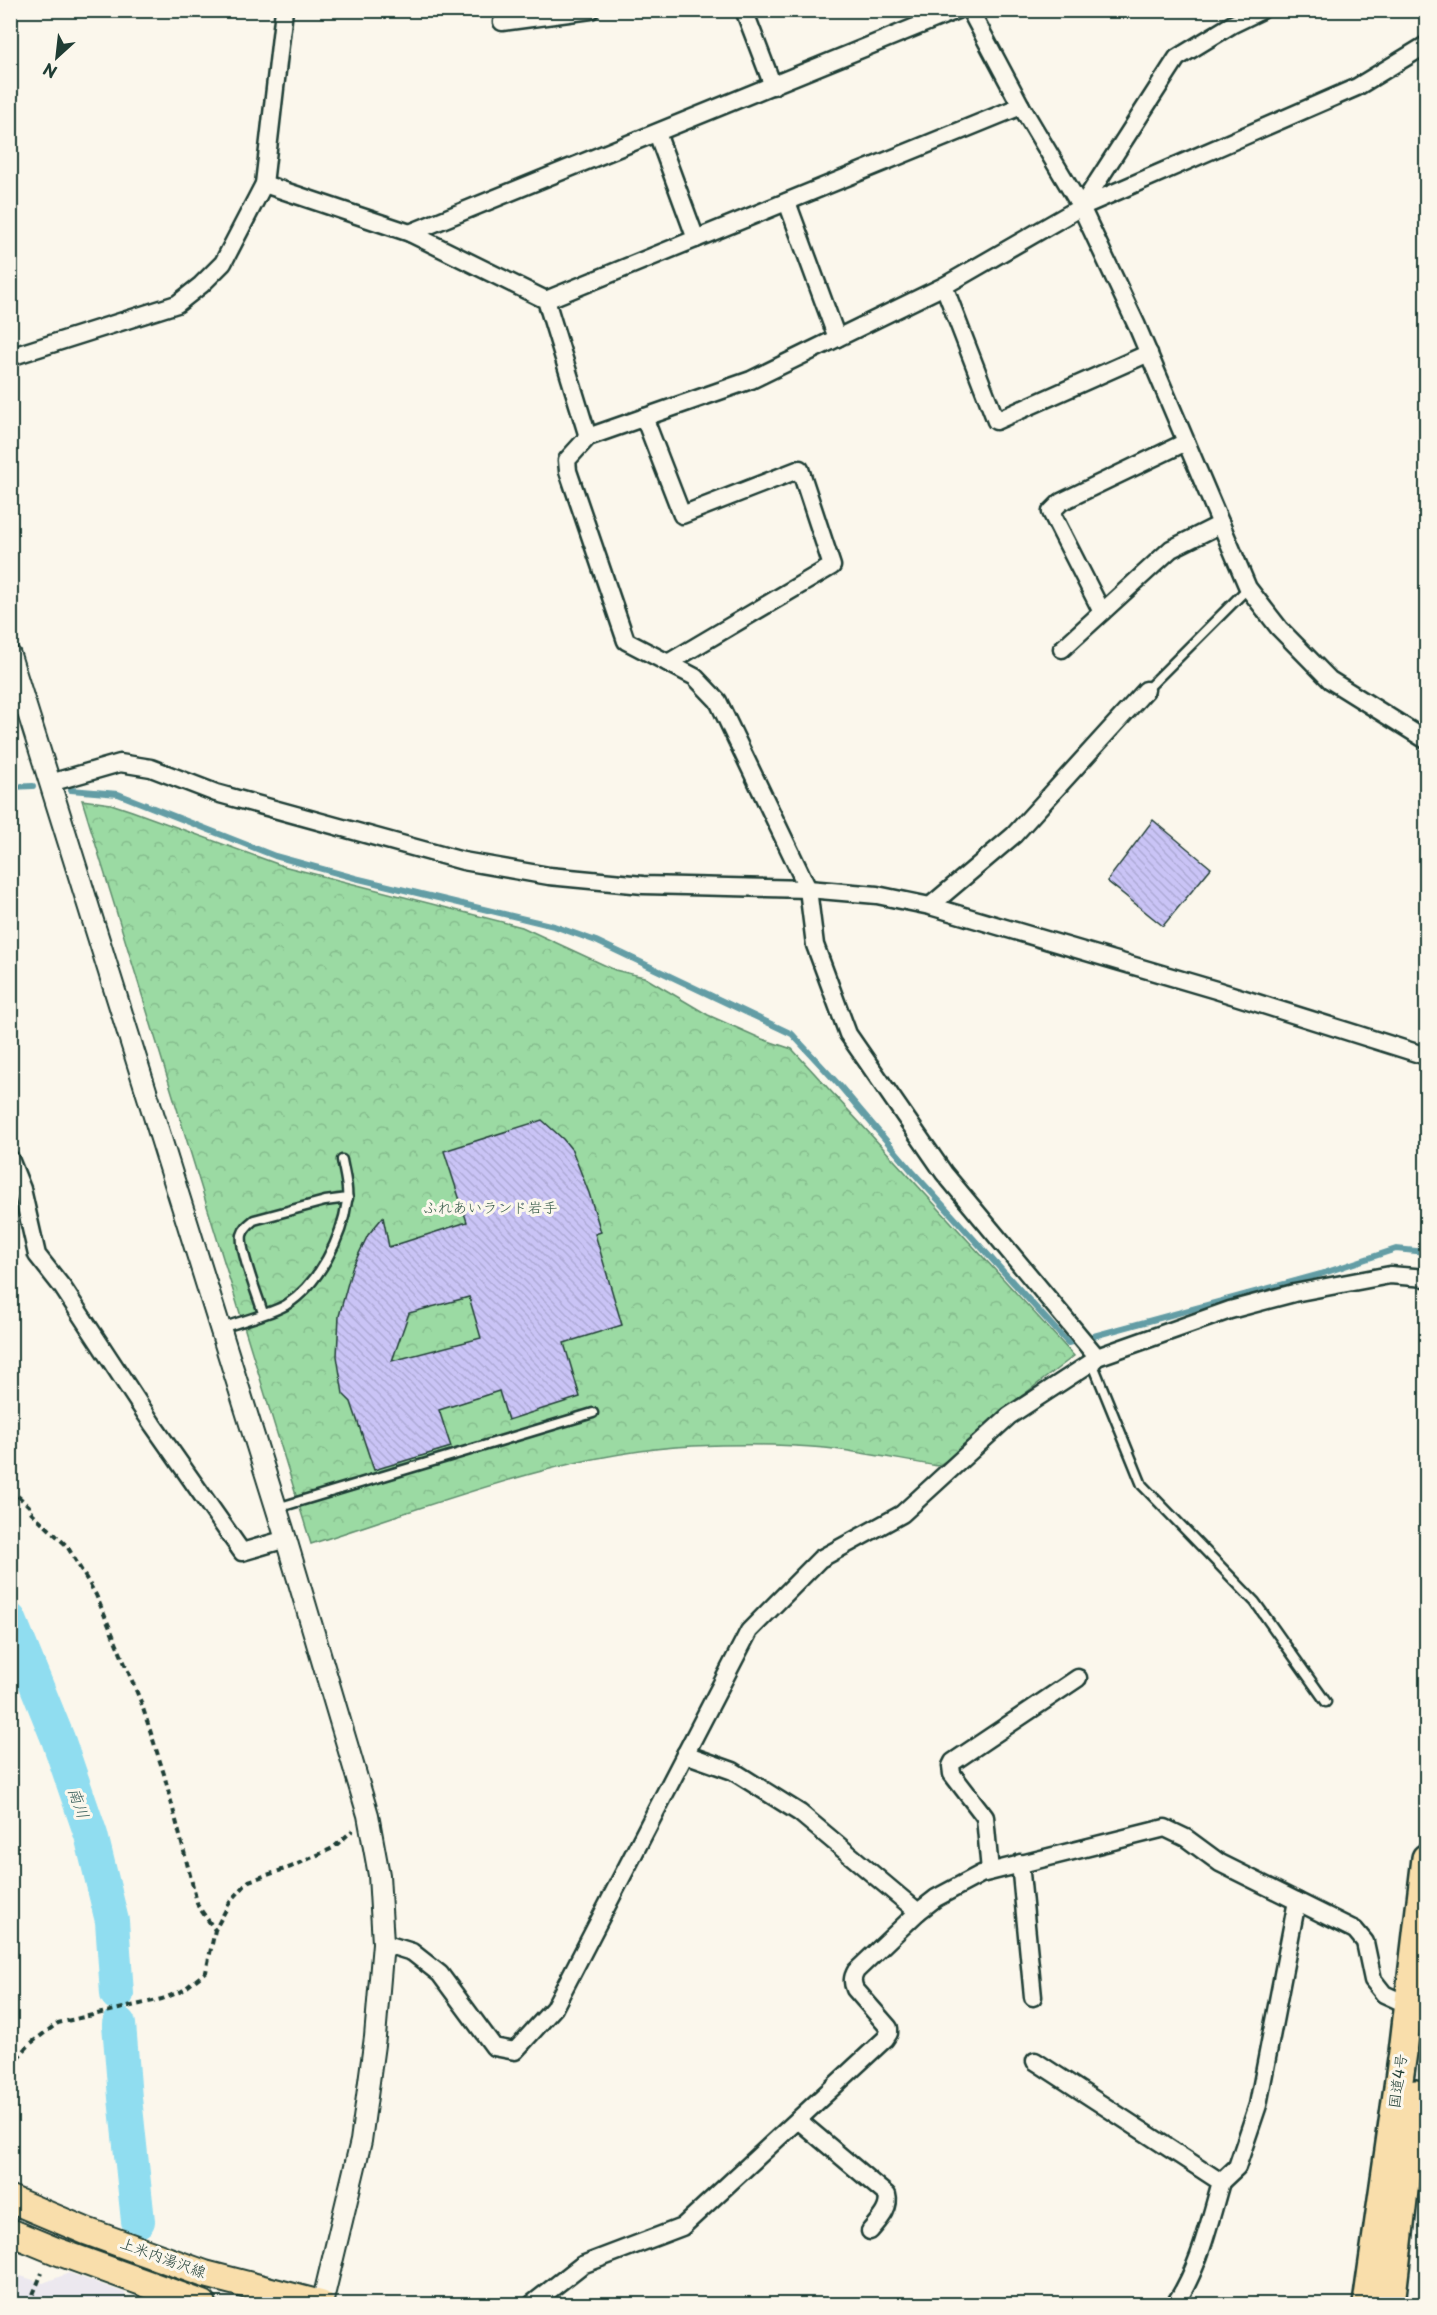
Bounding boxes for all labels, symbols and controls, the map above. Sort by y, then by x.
north arrow [27,27,87,87]
text: N [39,58,61,85]
park label: ふれあいランド岩手 [422,1195,558,1218]
water label: 南川 [63,1784,97,1822]
street label: 国道4号 [1381,2052,1412,2110]
street label: 上米内湯沢線 [117,2230,210,2283]

